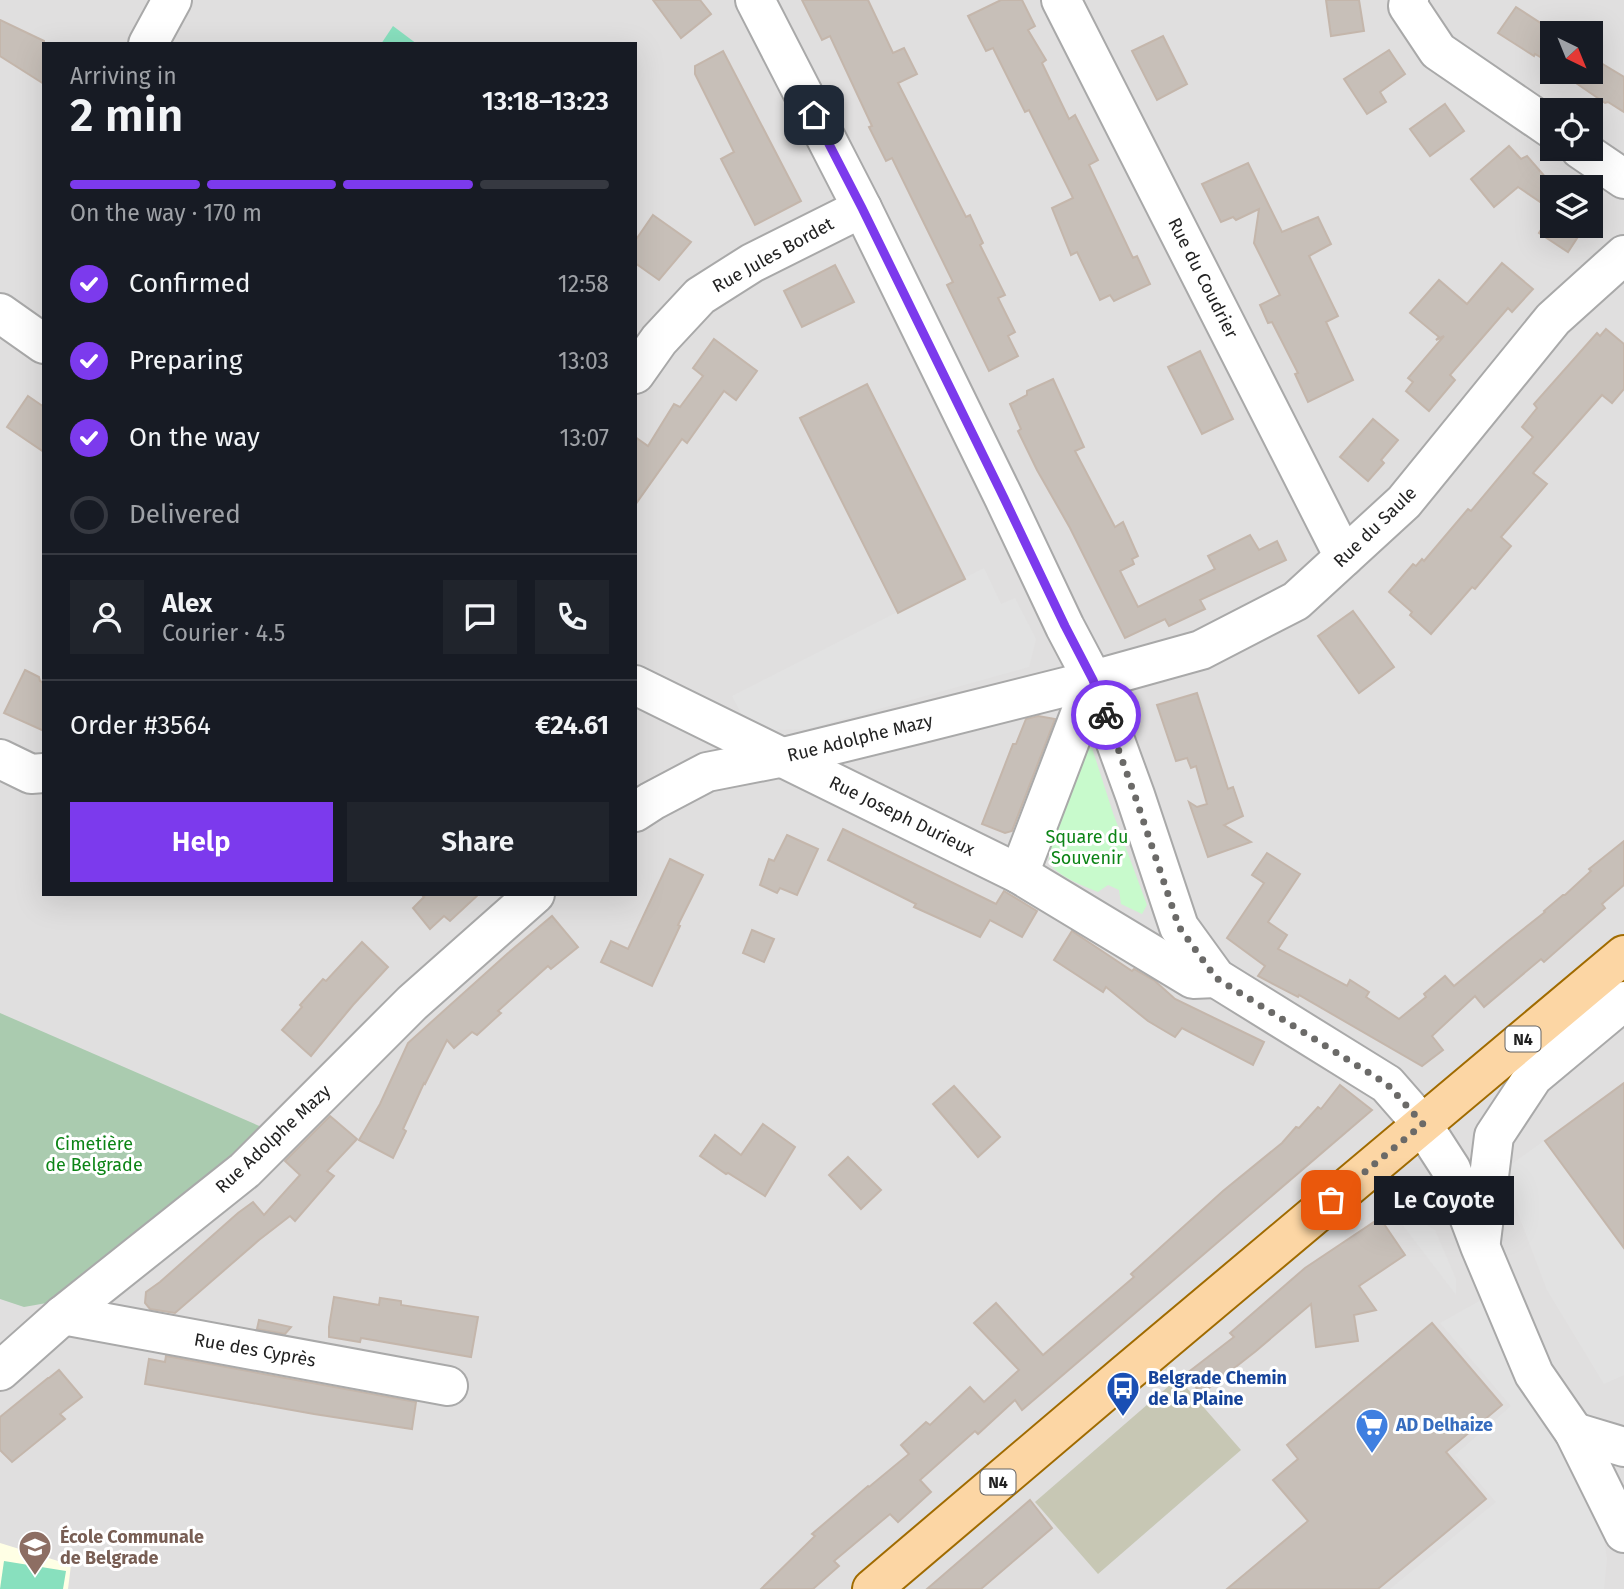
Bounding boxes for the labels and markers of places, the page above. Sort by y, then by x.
pin [784,85,844,145]
pin [1301,1170,1361,1230]
callout: Le Coyote [1373,1176,1513,1224]
place label: Belgrade Chemin de la Plaine [1148,1367,1287,1410]
bus stop icon: Belgrade Chemin de la Plaine [1104,1369,1142,1418]
supermarket icon: AD Delhaize [1353,1406,1391,1455]
place label: AD Delhaize [1395,1414,1493,1436]
place label: École Communale de Belgrade [60,1525,204,1569]
school or university icon: École Communale de Belgrade [16,1528,54,1577]

